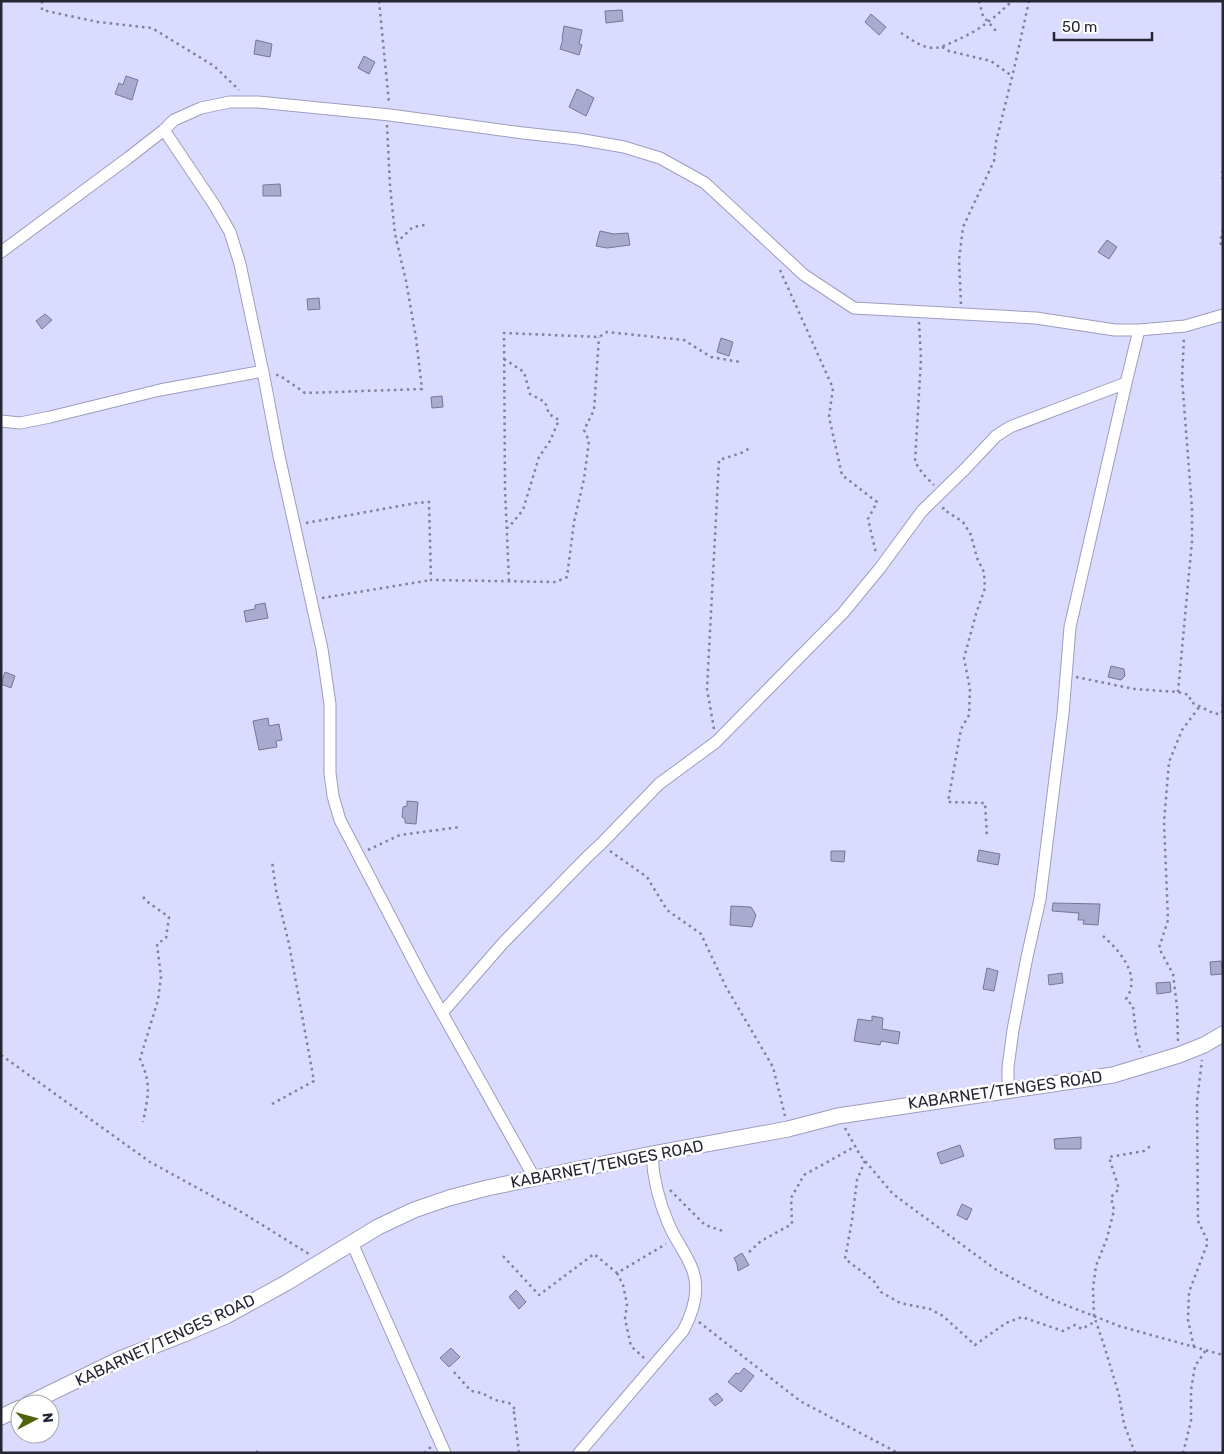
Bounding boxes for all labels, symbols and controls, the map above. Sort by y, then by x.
scale bar [1054,10,1152,42]
text: 50 m [1062,18,1097,36]
street label: KABARNET/TENGES ROAD [907,1067,1103,1113]
street label: KABARNET/TENGES ROAD [509,1136,705,1192]
street label: KABARNET/TENGES ROAD [72,1290,258,1390]
north arrow [10,1394,60,1444]
text: N [38,1412,56,1424]

